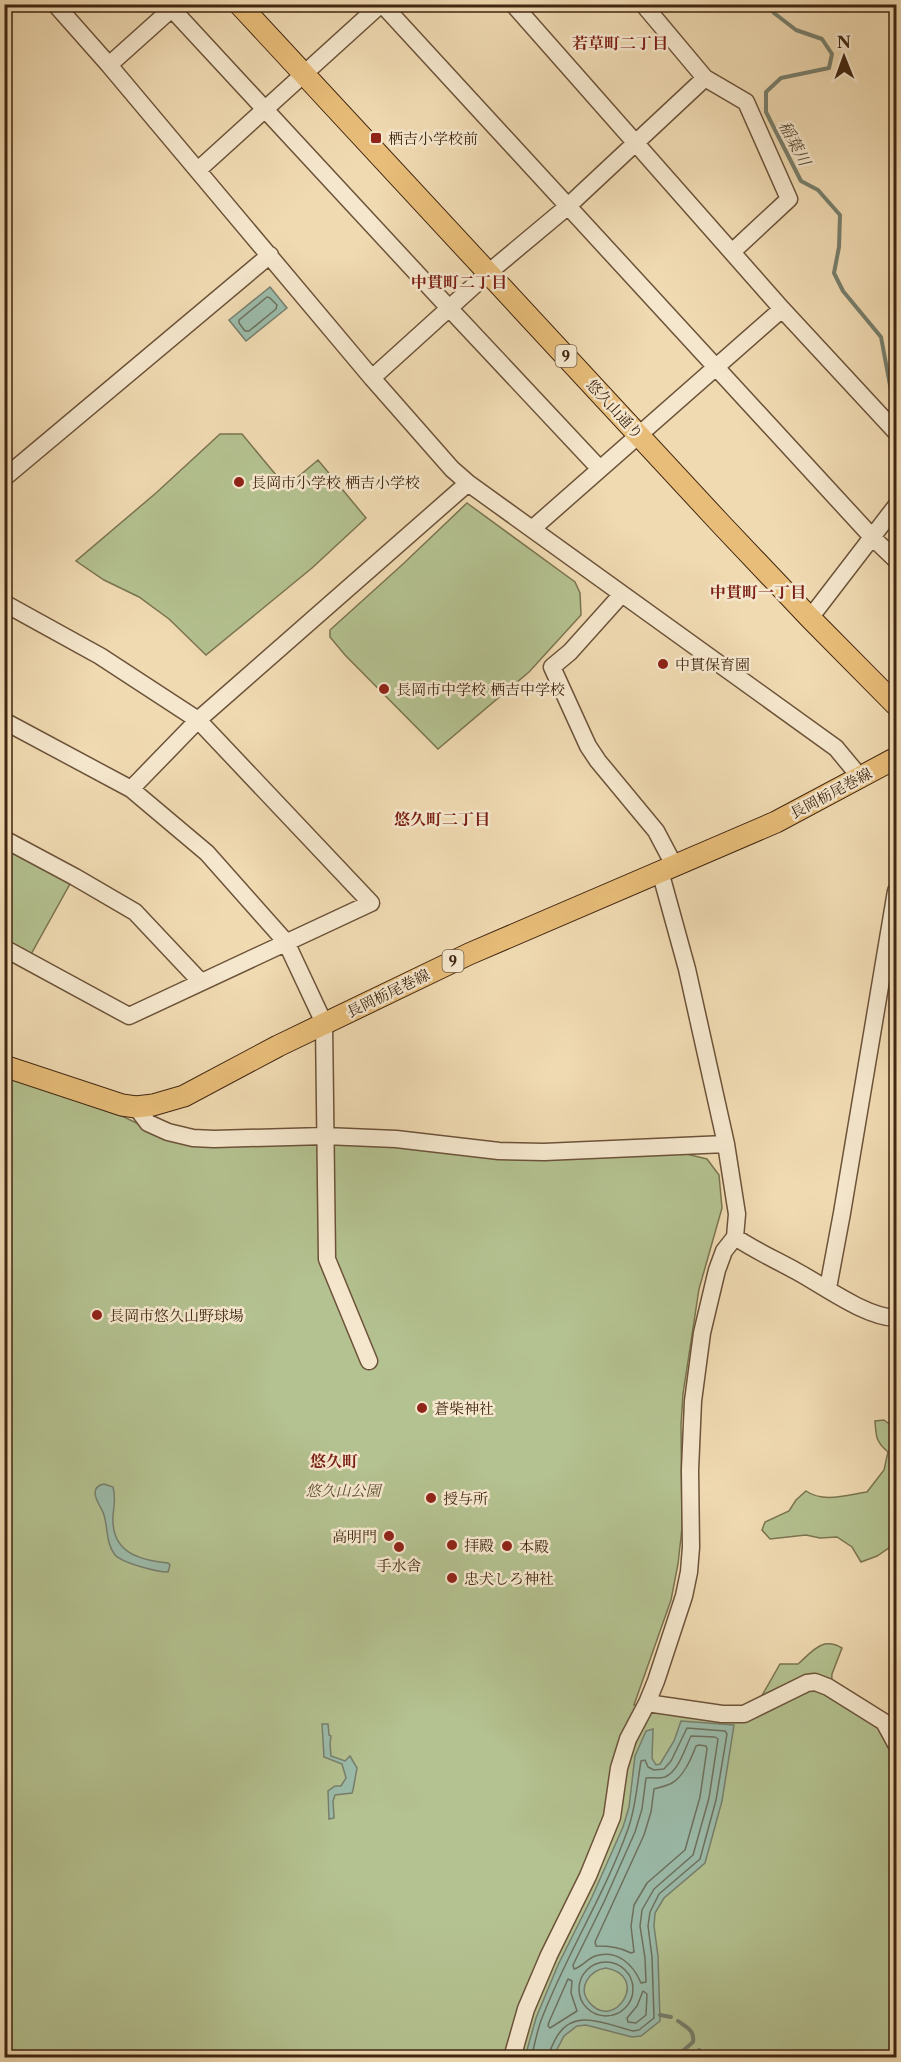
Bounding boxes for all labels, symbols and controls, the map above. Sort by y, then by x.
north arrow [814,27,874,87]
text: N [837,32,851,52]
district label: 若草町二丁目 [572,33,668,53]
water label: 稲葉川 [775,117,816,171]
place label: 栖吉小学校前 [388,129,478,148]
marker: 栖吉小学校前 [369,131,383,145]
district label: 中貫町二丁目 [411,272,507,292]
road number: 9 [556,345,576,367]
street label: 悠久山通り [582,375,648,443]
place label: 長岡市小学校 栖吉小学校 [251,473,420,492]
marker: 長岡市小学校 栖吉小学校 [232,475,246,489]
district label: 中貫町一丁目 [710,582,806,602]
place label: 中貫保育園 [675,655,750,674]
marker: 中貫保育園 [656,657,670,671]
place label: 長岡市中学校 栖吉中学校 [396,680,565,699]
marker: 長岡市中学校 栖吉中学校 [377,682,391,696]
street label: 長岡栃尾巻線 [787,763,875,823]
district label: 悠久町二丁目 [394,809,490,829]
road number: 9 [442,950,464,972]
street label: 長岡栃尾巻線 [343,965,433,1021]
place label: 長岡市悠久山野球場 [109,1306,244,1325]
marker: 長岡市悠久山野球場 [90,1308,104,1322]
place label: 蒼柴神社 [434,1399,494,1418]
marker: 蒼柴神社 [415,1401,429,1415]
district label: 悠久町 [310,1451,358,1471]
park label: 悠久山公園 [305,1481,383,1500]
place label: 授与所 [443,1489,488,1508]
marker: 授与所 [424,1491,438,1505]
place label: 高明門 [332,1527,377,1546]
marker: 高明門 [382,1529,396,1543]
place label: 拝殿 [464,1536,494,1555]
place label: 本殿 [519,1537,549,1556]
marker: 拝殿 [445,1538,459,1552]
marker: 本殿 [500,1539,514,1553]
marker: 手水舎 [392,1540,406,1554]
place label: 手水舎 [376,1556,422,1575]
place label: 忠犬しろ神社 [464,1569,554,1588]
marker: 忠犬しろ神社 [445,1571,459,1585]

